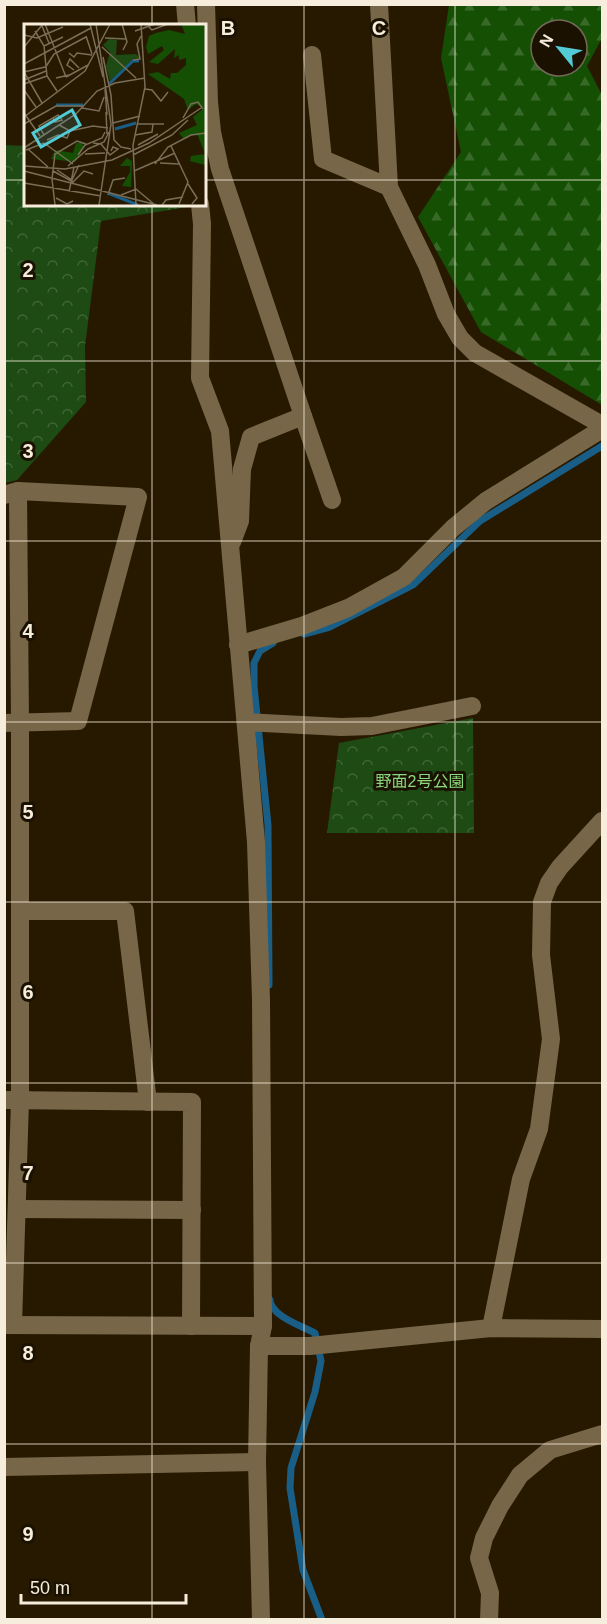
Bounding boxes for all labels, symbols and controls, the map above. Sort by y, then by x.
text: B [221,17,235,39]
text: C [372,17,386,39]
north arrow [529,18,589,78]
inset map [24,24,206,206]
text: N [536,31,557,50]
text: 2 [22,259,34,281]
text: 3 [22,440,34,462]
text: 4 [22,620,34,642]
park label: 野面2号公園 [376,773,464,790]
text: 5 [22,801,34,823]
text: 6 [22,981,34,1003]
text: 7 [22,1162,34,1184]
text: 8 [22,1342,34,1364]
text: 9 [22,1523,34,1545]
scale bar [21,1567,186,1605]
text: 50 m [30,1578,70,1598]

